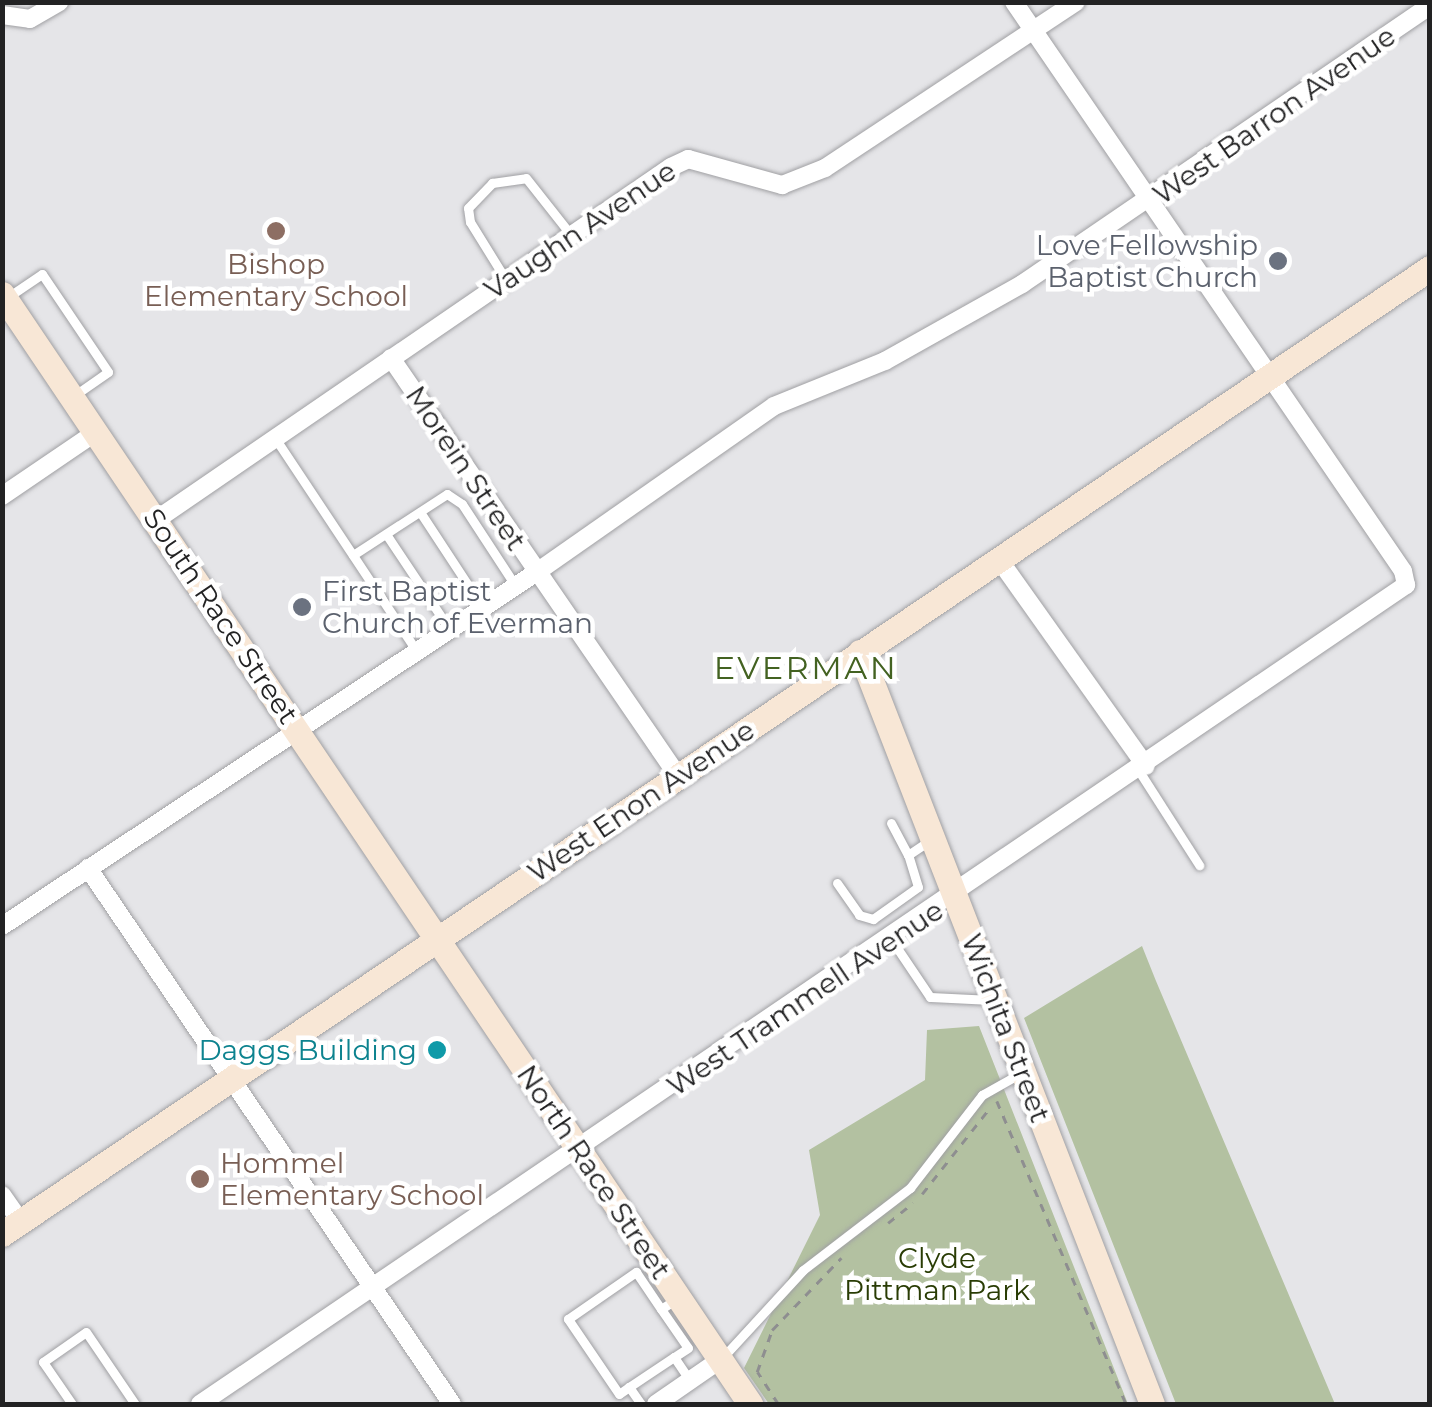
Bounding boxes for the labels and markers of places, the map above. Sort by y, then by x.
marker: Bishop Elementary School [265,220,287,242]
place label: Love Fellowship Baptist Church [1036,228,1258,294]
place label: Bishop Elementary School [144,247,408,313]
marker: Love Fellowship Baptist Church [1267,250,1289,272]
place label: First Baptist Church of Everman [322,574,593,640]
marker: First Baptist Church of Everman [291,596,313,618]
place label: Daggs Building [198,1033,417,1067]
marker: Daggs Building [426,1039,448,1061]
place label: Hommel Elementary School [220,1146,484,1212]
marker: Hommel Elementary School [189,1168,211,1190]

